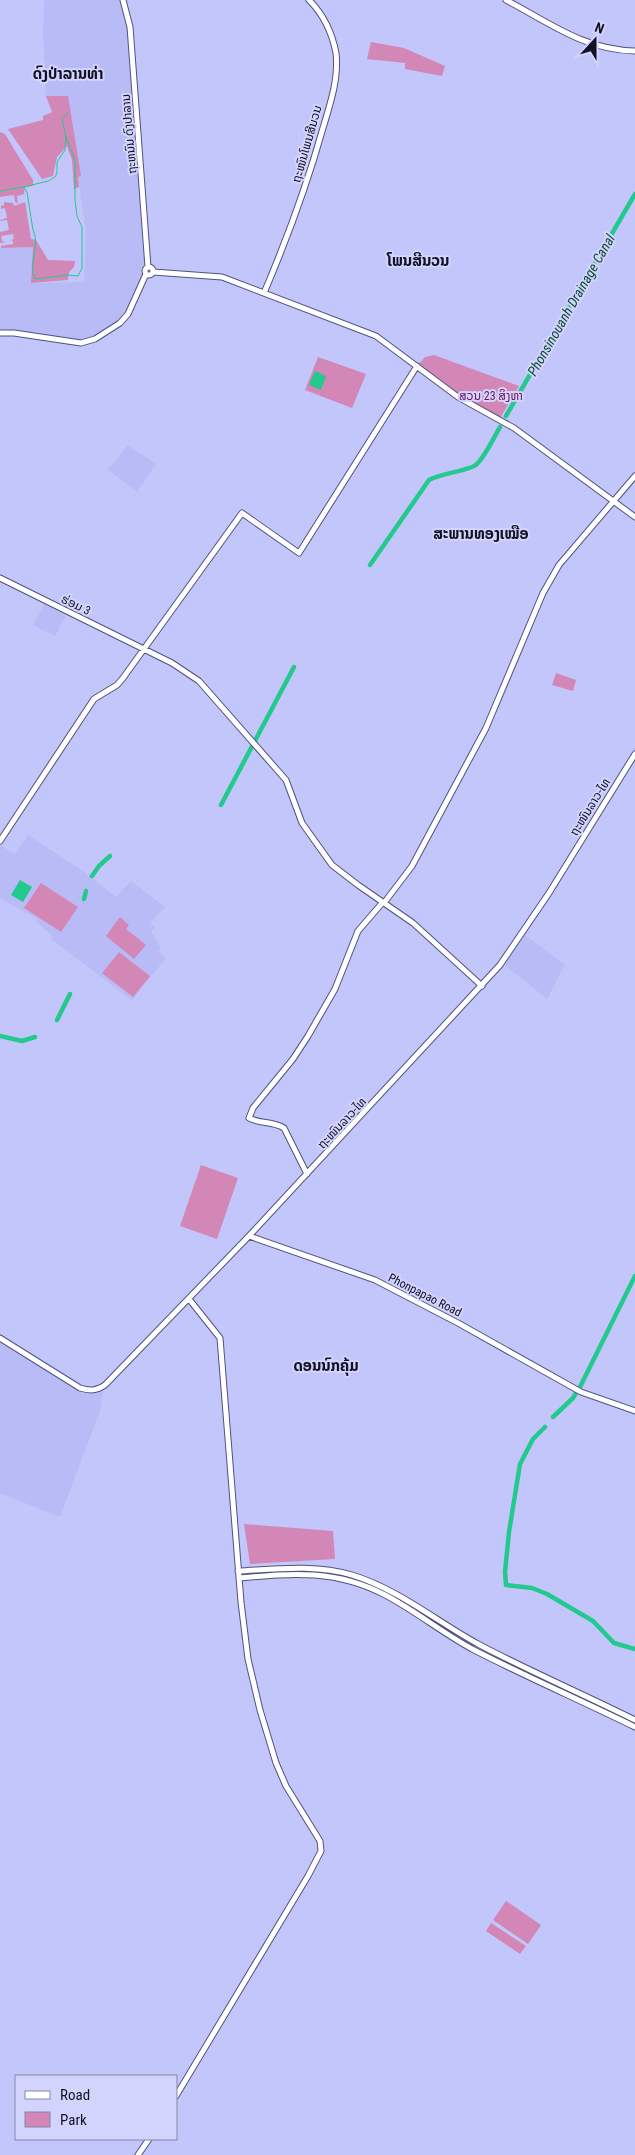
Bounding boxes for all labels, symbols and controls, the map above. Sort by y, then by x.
north arrow [570,15,620,65]
text: N [593,19,607,37]
district label: ດົງປ່າລານທ່າ [33,65,103,83]
street label: ຖະຫນົນ ດົງປາລານ [119,93,139,175]
street label: ຖະໜົນໂພນສີນວນ [289,104,325,184]
water label: Phonsinouanh Drainage Canal [524,231,619,379]
district label: ໂພນສີນວນ [386,251,449,270]
park label: ສວນ 23 ສິງຫາ [459,389,523,403]
district label: ສະພານທອງເໝືອ [433,524,529,543]
street label: ຮ່ອມ 3 [59,592,93,618]
street label: ຖະໜົນລາວ-ໄທ [567,776,613,838]
street label: ຖະໜົນລາວ-ໄທ [315,1095,369,1151]
street label: Phonpapao Road [386,1270,464,1320]
district label: ດອນນົກຄຸ້ມ [293,1357,359,1376]
legend [15,2075,178,2140]
text: Road [60,2086,90,2104]
text: Park [60,2111,87,2129]

